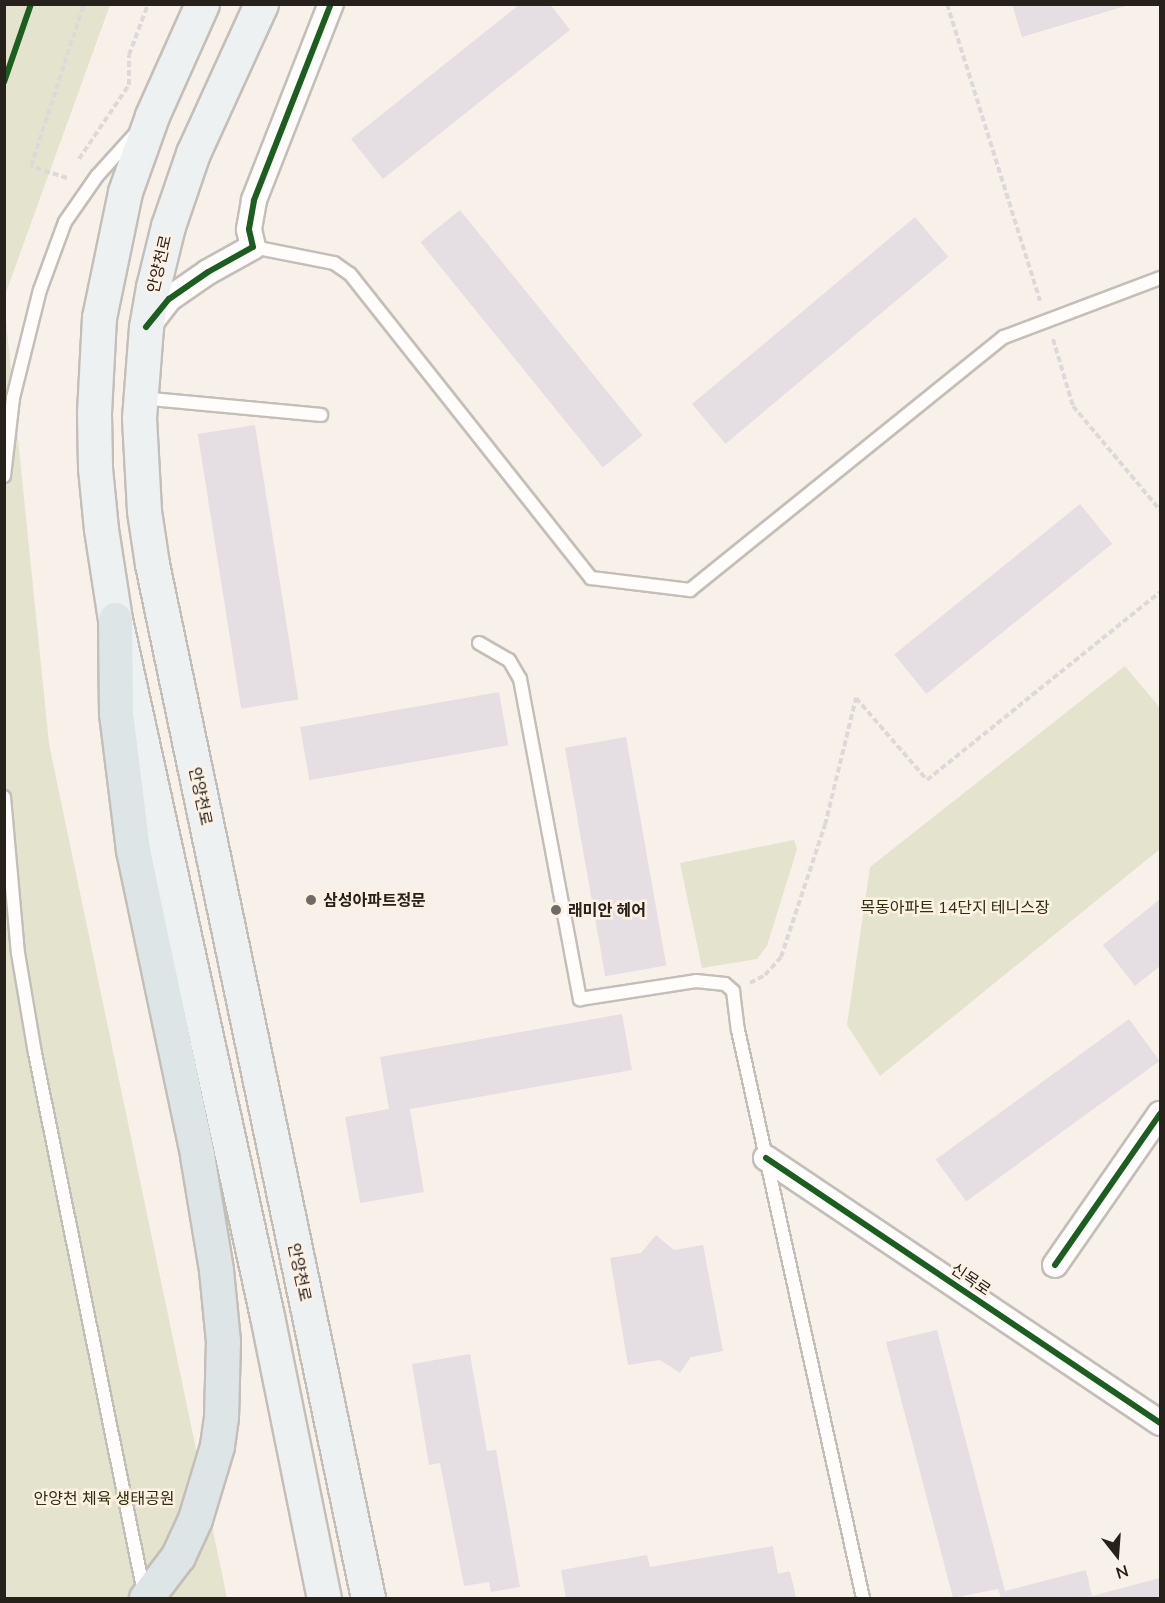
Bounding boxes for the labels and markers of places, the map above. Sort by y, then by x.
place label: 삼성아파트정문 [323,890,426,910]
marker: 삼성아파트정문 [304,893,318,907]
place label: 래미안 헤어 [568,900,646,920]
marker: 래미안 헤어 [549,903,563,917]

